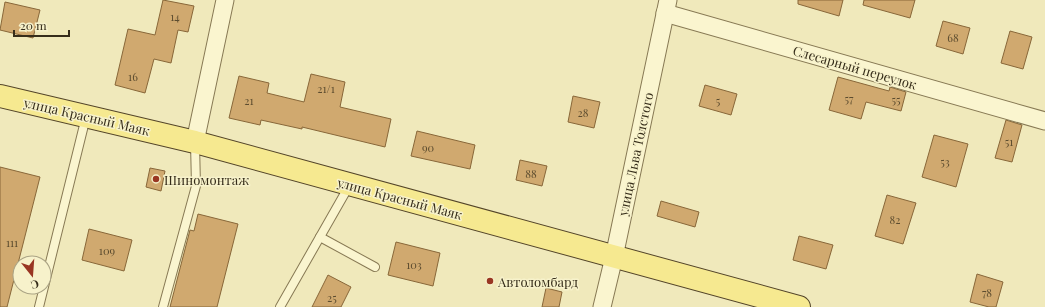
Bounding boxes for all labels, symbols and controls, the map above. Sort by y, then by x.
house number: 14 [170,9,180,24]
scale bar [14,12,69,38]
text: 20 m [20,17,47,33]
house number: 68 [947,30,959,45]
street label: Слесарный переулок [791,41,919,93]
house number: 16 [128,69,138,84]
house number: 21/1 [317,81,335,96]
street label: улица Льва Толстого [613,91,656,218]
house number: 57 [844,91,854,106]
house number: 55 [891,92,901,107]
street label: улица Красный Маяк [21,93,152,139]
house number: 21 [244,93,254,108]
house number: 5 [716,93,721,108]
house number: 28 [578,105,589,120]
house number: 51 [1005,134,1013,149]
house number: 90 [422,140,434,155]
house number: 53 [940,154,950,169]
house number: 88 [525,166,537,181]
place label: Шиномонтаж [164,171,249,188]
street label: улица Красный Маяк [335,173,465,223]
marker: Шиномонтаж [151,174,161,184]
house number: 82 [890,212,901,227]
house number: 111 [6,235,18,250]
house number: 109 [99,243,116,258]
north arrow [12,255,52,295]
house number: 103 [406,257,422,272]
place label: Автоломбард [497,273,578,290]
marker: Автоломбард [485,276,495,286]
text: С [29,277,41,293]
house number: 78 [982,285,992,300]
house number: 25 [327,290,337,305]

